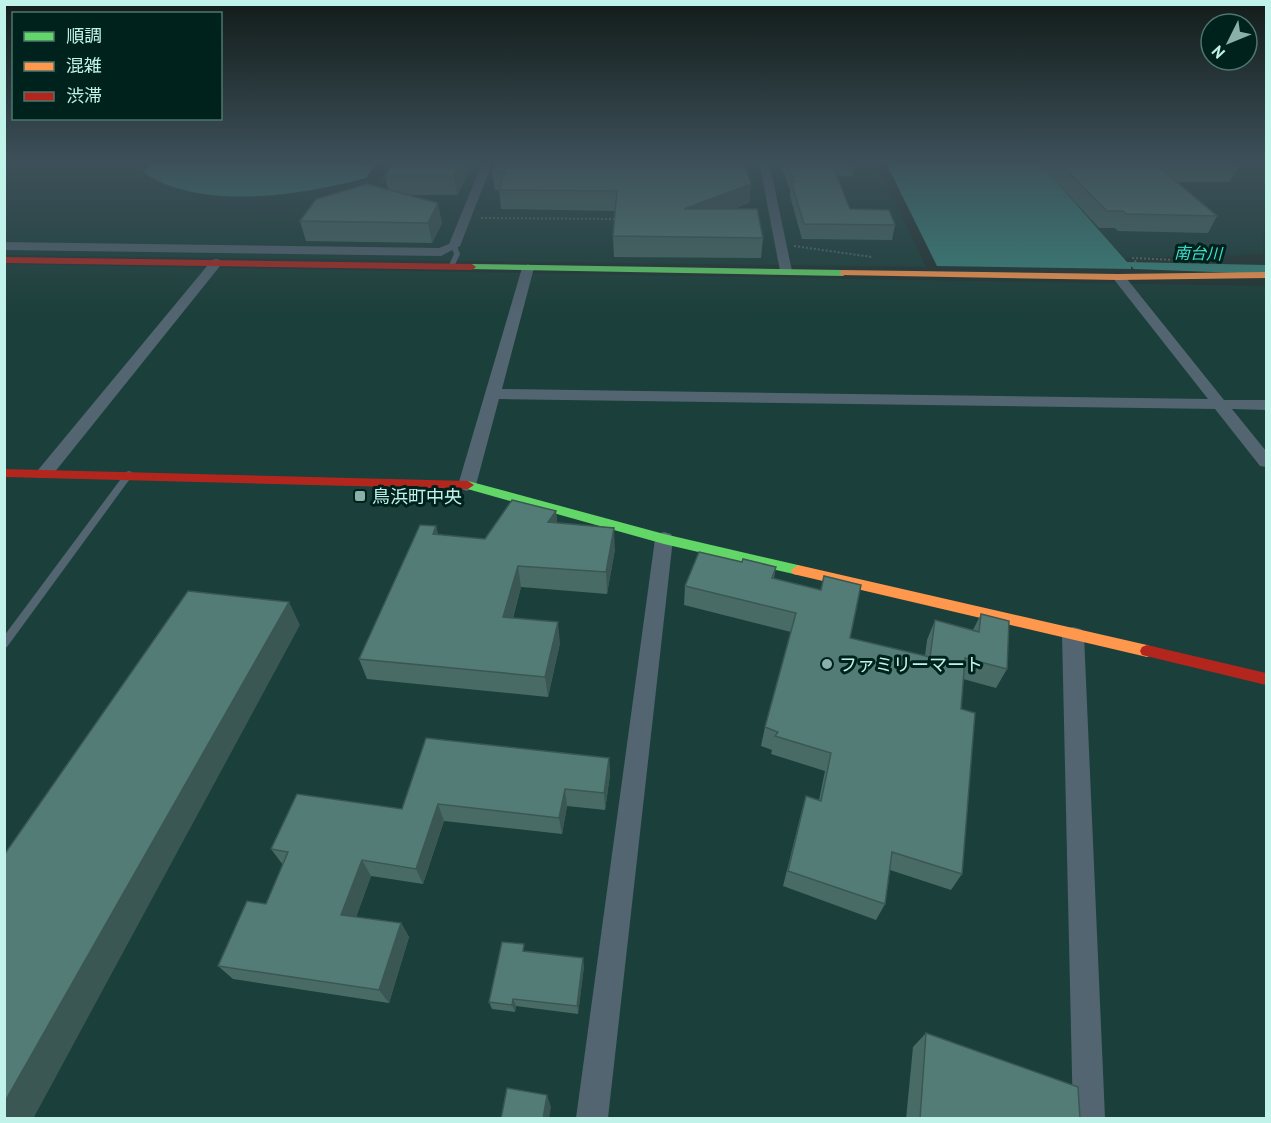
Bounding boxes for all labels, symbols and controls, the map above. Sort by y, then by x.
legend [12,12,222,120]
north arrow [1199,12,1259,72]
text: 順調 [66,24,102,47]
text: N [1207,42,1229,63]
text: 混雑 [66,54,102,77]
text: 渋滞 [66,84,102,107]
water label: 南台川 [1174,243,1224,263]
place label: 鳥浜町中央 [372,485,462,508]
marker: 鳥浜町中央 [353,489,367,503]
place label: ファミリーマート [839,653,983,676]
marker: ファミリーマート [820,657,834,671]

